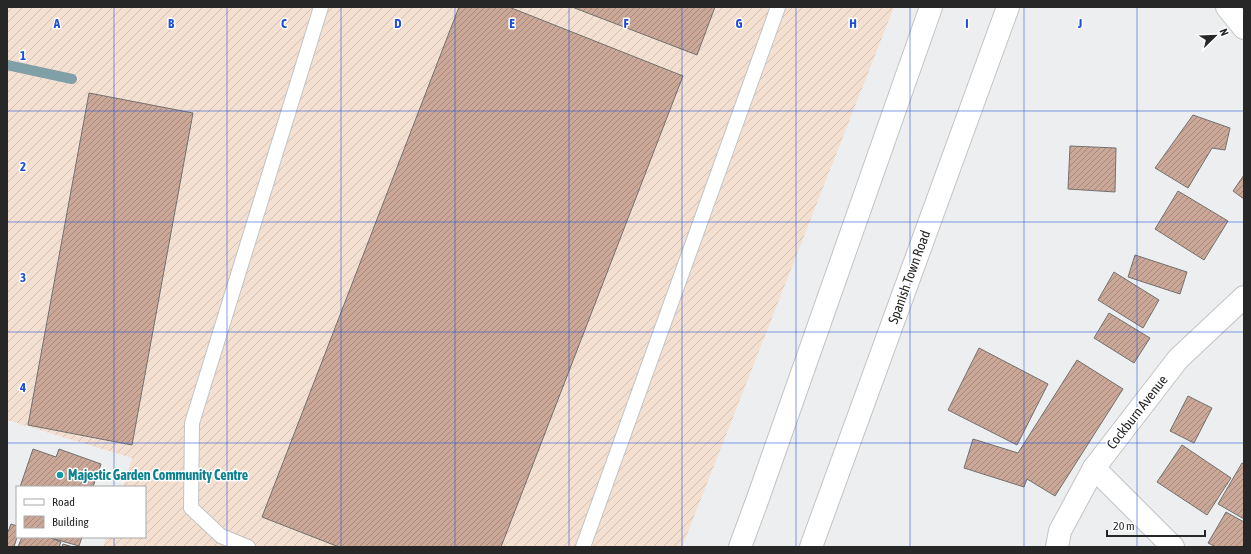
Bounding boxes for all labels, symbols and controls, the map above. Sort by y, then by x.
text: A [53,16,61,31]
text: B [168,16,175,31]
text: C [281,16,287,31]
text: D [394,16,402,31]
text: E [509,16,515,31]
text: F [623,16,629,31]
text: G [736,16,743,31]
text: H [849,16,857,31]
text: I [965,16,969,31]
text: J [1077,16,1082,31]
north arrow [1195,16,1235,56]
text: N [1217,27,1231,37]
text: 1 [20,48,26,63]
text: 2 [20,159,26,174]
street label: Spanish Town Road [885,228,933,326]
text: 3 [20,270,26,285]
street label: Cockburn Avenue [1103,372,1171,452]
text: 4 [19,380,26,395]
place label: Majestic Garden Community Centre [68,467,248,483]
marker: Majestic Garden Community Centre [55,470,65,480]
legend [16,486,146,538]
text: Road [52,495,75,509]
scale bar [1107,512,1205,538]
text: Building [52,515,90,529]
text: 20 m [1113,519,1135,533]

